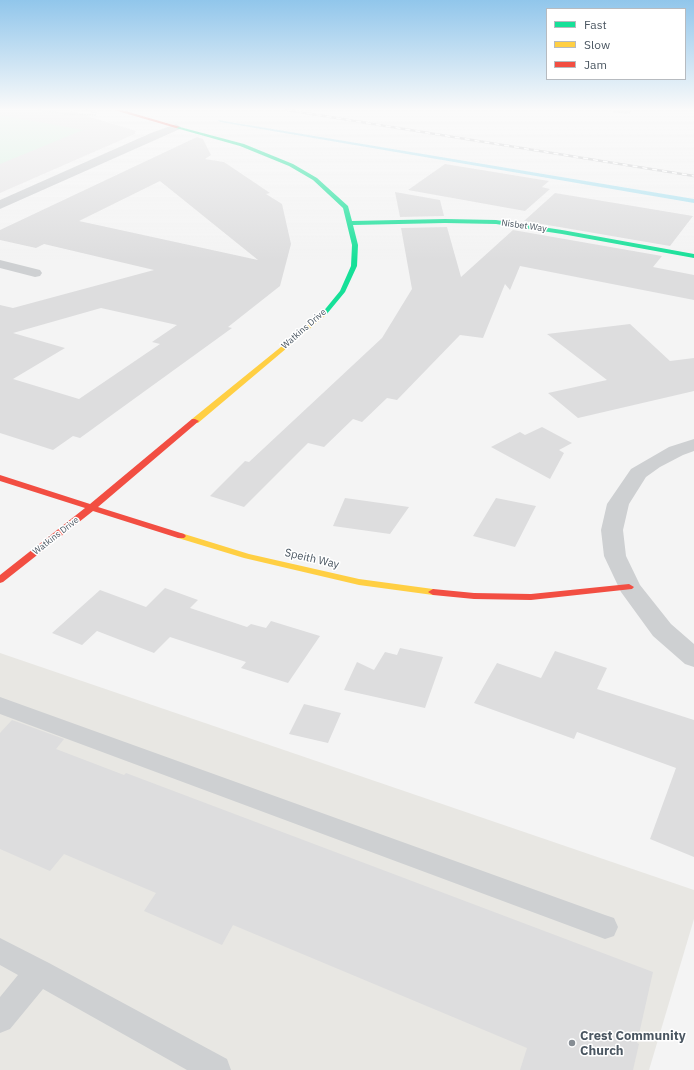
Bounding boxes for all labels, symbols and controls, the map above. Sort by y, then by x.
legend [546,8,686,80]
text: Fast [584,17,607,32]
text: Slow [584,37,610,52]
text: Jam [584,57,607,72]
street label: Nisbet Way [501,217,547,235]
street label: Watkins Drive [280,307,328,351]
street label: Watkins Drive [31,515,81,557]
street label: Speith Way [284,546,340,572]
place label: Crest Community Church [580,1028,686,1059]
marker: Crest Community Church [567,1038,577,1048]

